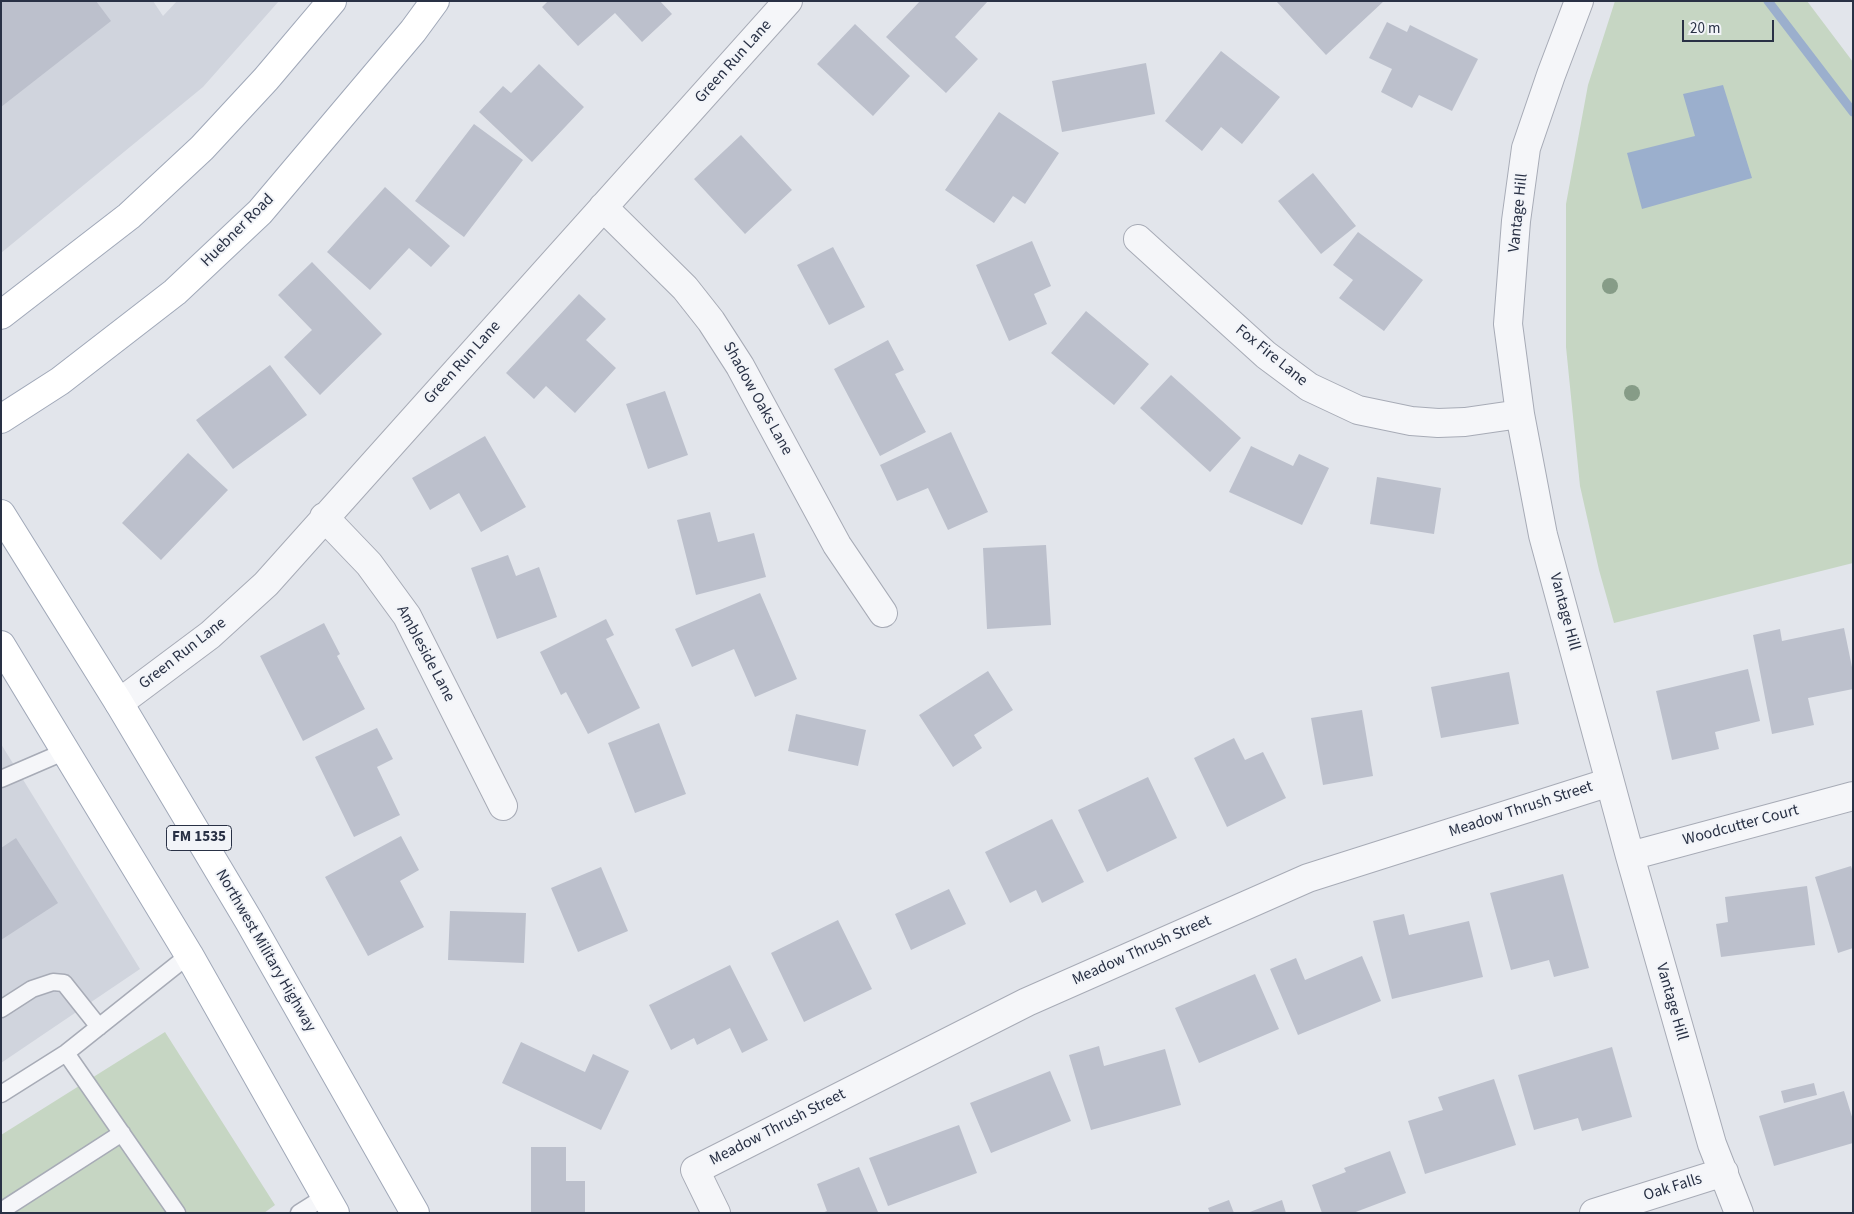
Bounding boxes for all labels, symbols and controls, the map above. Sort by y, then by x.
scale bar [1684,10,1776,42]
street label: Green Run Lane [692,16,776,108]
text: 20 m [1690,18,1720,39]
street label: Vantage Hill [1505,173,1533,253]
street label: Huebner Road [197,190,279,272]
street label: Green Run Lane [421,317,505,409]
street label: Fox Fire Lane [1231,321,1311,391]
street label: Shadow Oaks Lane [718,339,796,459]
street label: Vantage Hill [1544,571,1584,653]
street label: Ambleside Lane [392,603,458,705]
street label: Green Run Lane [136,614,230,694]
street label: Meadow Thrush Street [1447,778,1595,842]
street label: Woodcutter Court [1681,801,1801,851]
road number: FM 1535 [166,826,232,850]
street label: Northwest Military Highway [211,866,319,1036]
street label: Meadow Thrush Street [1070,912,1214,990]
street label: Vantage Hill [1651,961,1691,1043]
street label: Meadow Thrush Street [707,1085,849,1171]
street label: Oak Falls [1641,1170,1705,1206]

